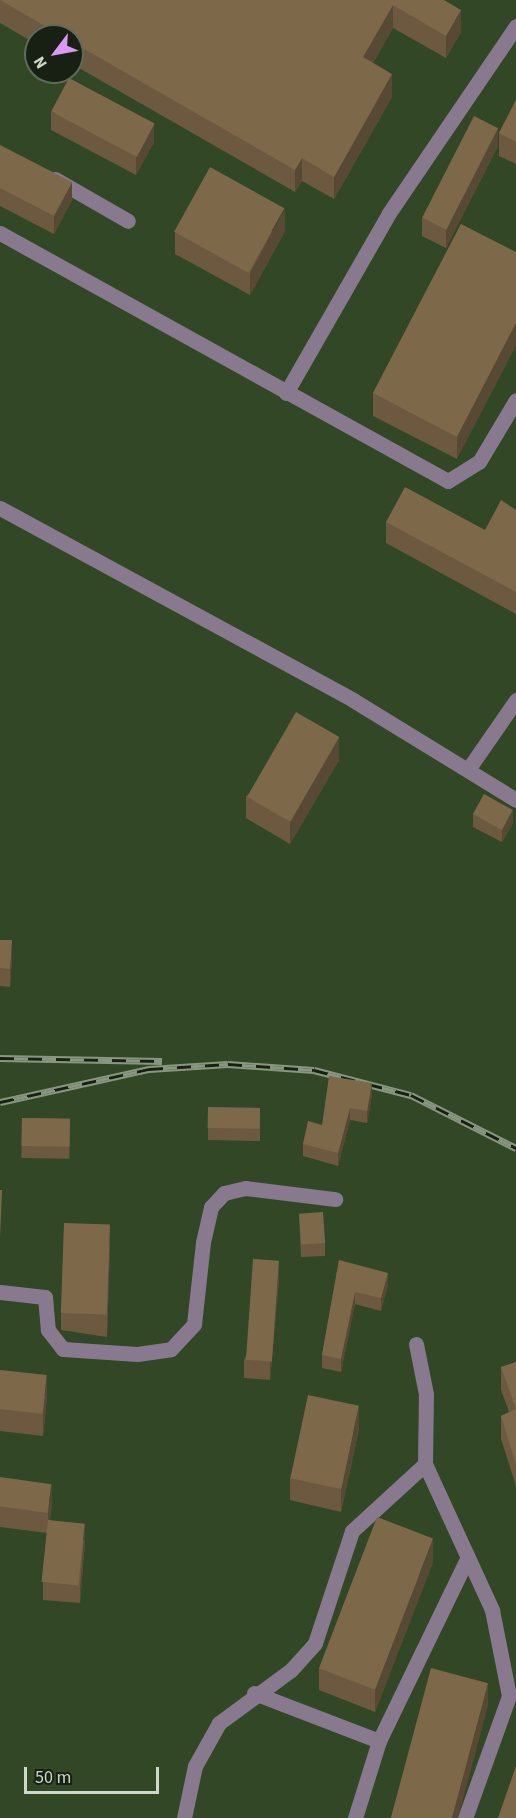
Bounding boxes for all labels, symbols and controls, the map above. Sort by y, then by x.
north arrow [24,24,84,84]
text: N [28,52,53,73]
scale bar [27,1755,162,1793]
text: 50 m [35,1765,71,1790]

